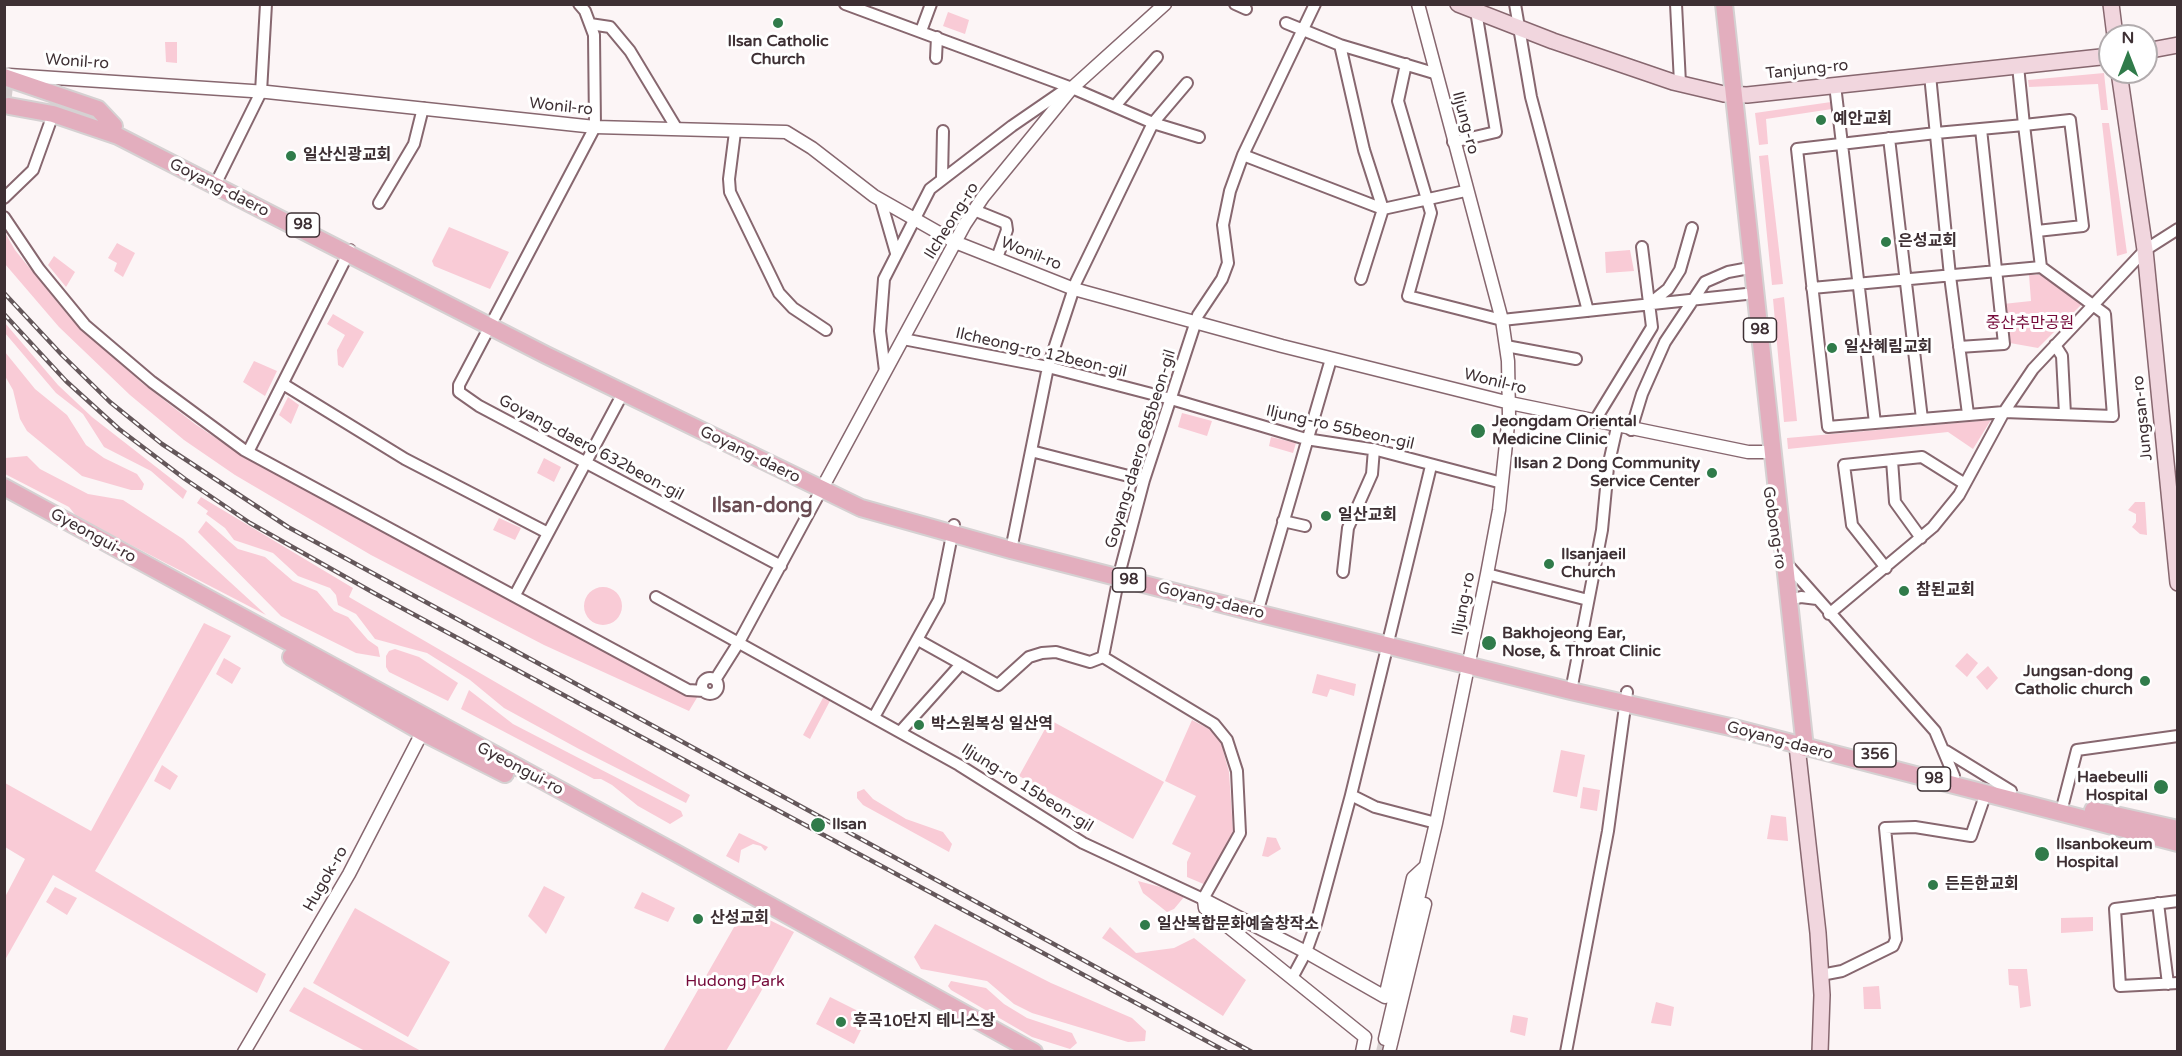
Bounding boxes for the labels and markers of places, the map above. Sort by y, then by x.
marker: Ilsan Catholic Church [771,16,785,30]
place label: Ilsan Catholic Church [728,32,828,70]
place label: 예안교회 [1833,110,1892,130]
marker: 예안교회 [1814,113,1828,127]
place label: 일산신광교회 [303,146,391,166]
marker: 일산신광교회 [284,149,298,163]
place label: 은성교회 [1898,232,1957,252]
marker: 은성교회 [1879,235,1893,249]
place label: 일산혜림교회 [1844,338,1932,358]
marker: 일산혜림교회 [1825,341,1839,355]
place label: Jeongdam Oriental Medicine Clinic [1492,412,1637,450]
marker: Jeongdam Oriental Medicine Clinic [1469,422,1487,440]
place label: Ilsan 2 Dong Community Service Center [1513,454,1700,492]
marker: Ilsan 2 Dong Community Service Center [1705,466,1719,480]
place label: 일산교회 [1338,506,1397,526]
marker: 일산교회 [1319,509,1333,523]
place label: Ilsanjaeil Church [1561,545,1626,583]
marker: Ilsanjaeil Church [1542,557,1556,571]
place label: 참된교회 [1916,581,1975,601]
marker: 참된교회 [1897,584,1911,598]
place label: Bakhojeong Ear, Nose, & Throat Clinic [1502,624,1661,662]
marker: Bakhojeong Ear, Nose, & Throat Clinic [1480,634,1498,652]
place label: Jungsan-dong Catholic church [2015,662,2133,700]
marker: Jungsan-dong Catholic church [2138,674,2152,688]
place label: 박스원복싱 일산역 [931,715,1053,735]
marker: 박스원복싱 일산역 [912,718,926,732]
place label: Haebeulli Hospital [2077,768,2148,806]
marker: Haebeulli Hospital [2152,778,2170,796]
place label: Ilsan [832,815,867,835]
marker: Ilsan [809,816,827,834]
place label: Ilsanbokeum Hospital [2056,835,2153,873]
marker: Ilsanbokeum Hospital [2033,845,2051,863]
place label: 든든한교회 [1945,875,2019,895]
marker: 든든한교회 [1926,878,1940,892]
place label: 산성교회 [710,909,769,929]
marker: 산성교회 [691,912,705,926]
place label: 일산복합문화예술창작소 [1157,915,1319,935]
marker: 일산복합문화예술창작소 [1138,918,1152,932]
place label: 후곡10단지 테니스장 [853,1012,995,1032]
marker: 후곡10단지 테니스장 [834,1015,848,1029]

